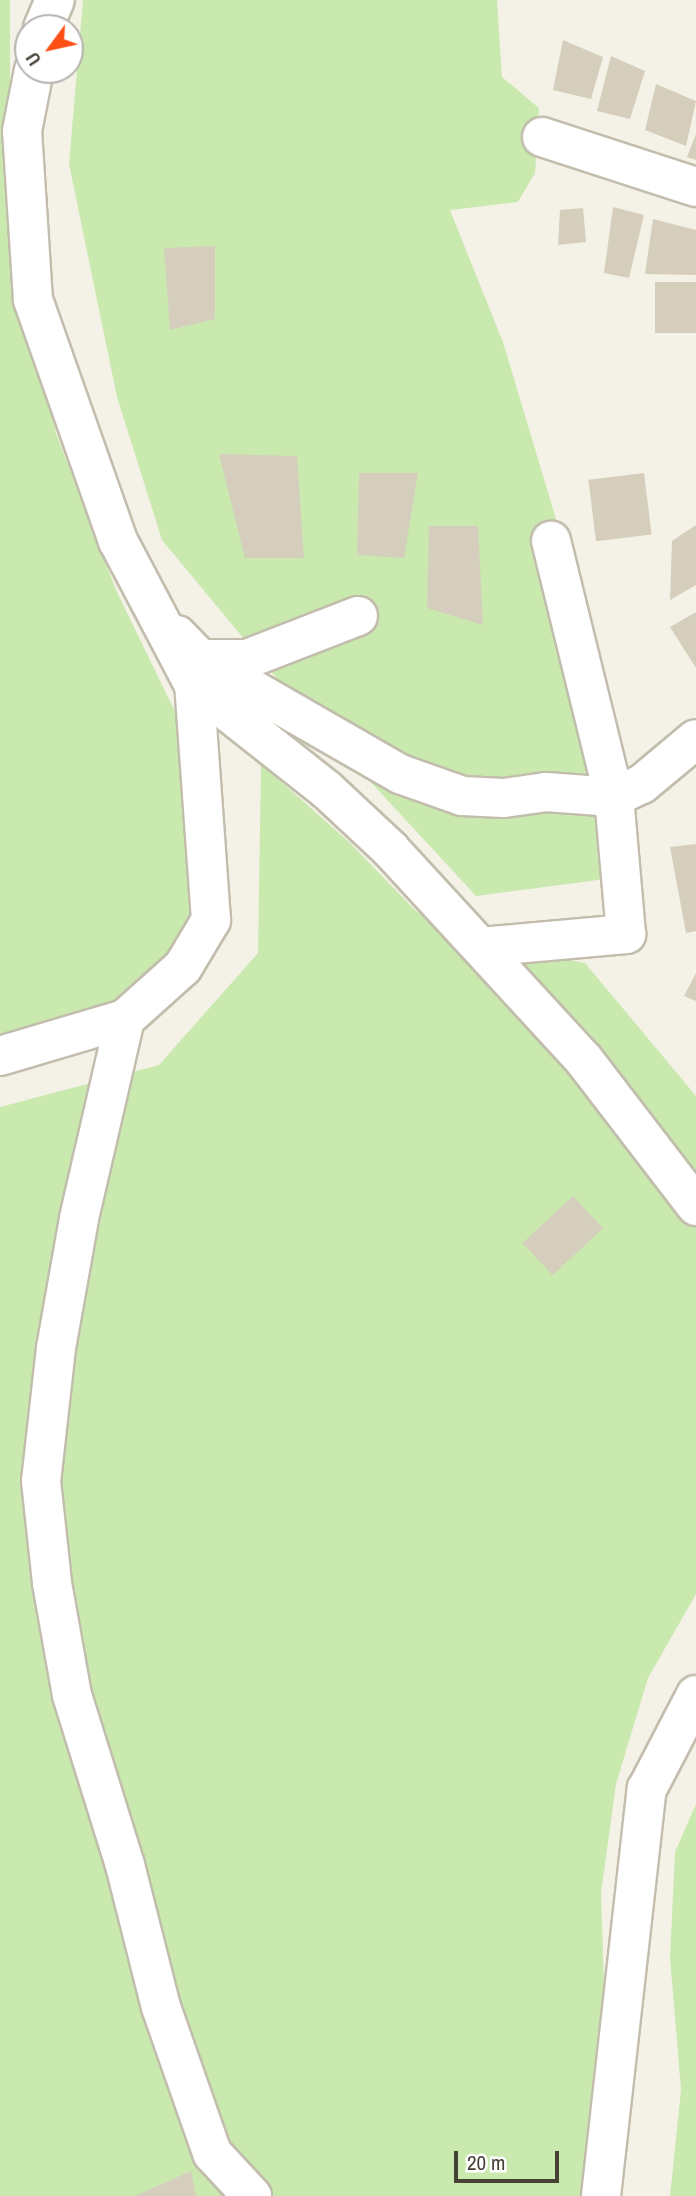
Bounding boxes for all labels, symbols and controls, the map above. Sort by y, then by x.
north arrow [14,14,84,84]
text: U [19,48,47,71]
scale bar [458,2136,563,2180]
text: 20 m [467,2148,505,2177]

